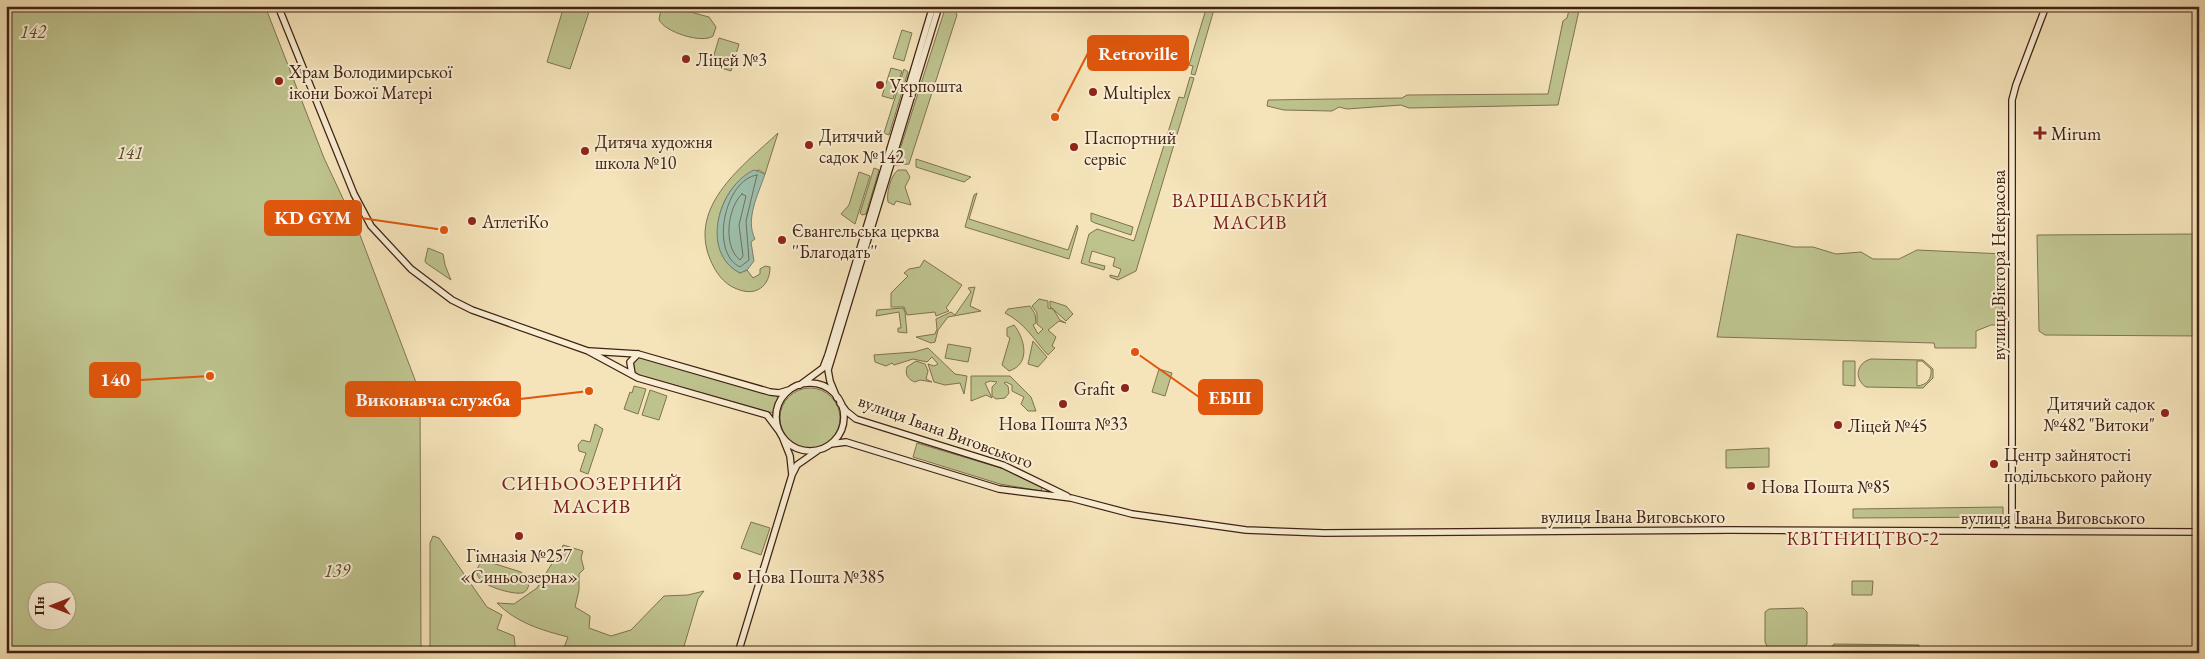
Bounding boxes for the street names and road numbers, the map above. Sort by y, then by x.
street label: вулиця Віктора Некрасова [1987,169,2010,360]
street label: вулиця Івана Виговського [855,389,1037,473]
street label: вулиця Івана Виговського [1541,505,1725,528]
street label: вулиця Івана Виговського [1961,506,2145,529]

